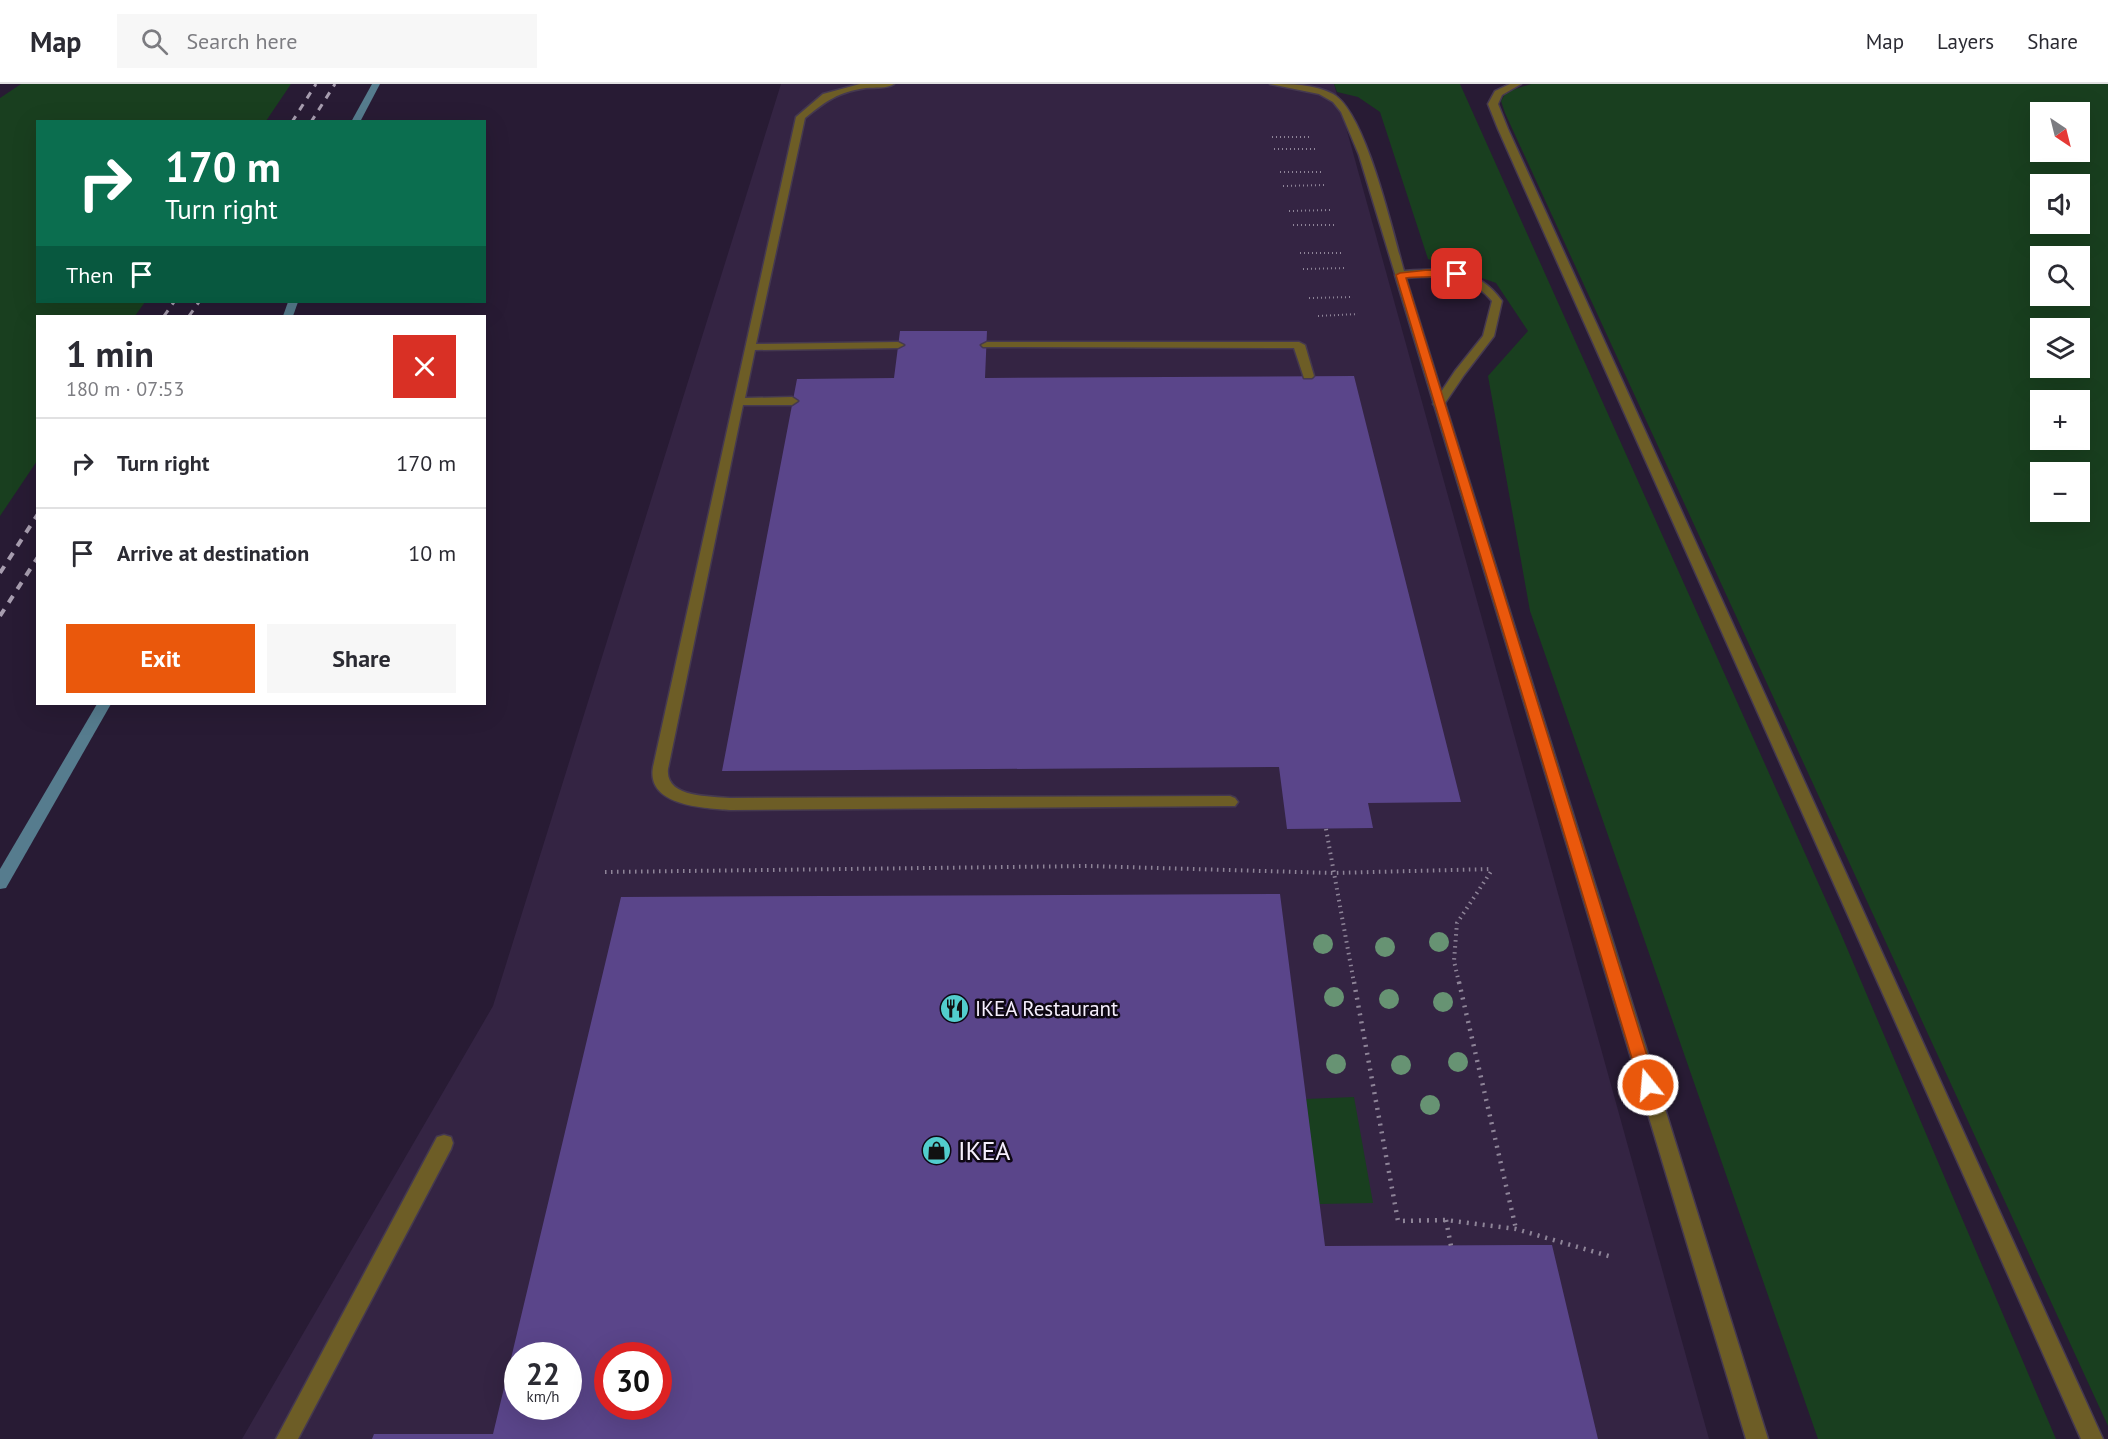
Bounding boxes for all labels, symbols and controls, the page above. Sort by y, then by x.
search box [117,14,537,68]
text: Map [30,23,81,60]
icon: search [138,25,171,58]
text: Search here [186,27,297,55]
text: Map [1866,28,1904,55]
text: Layers [1937,28,1994,55]
text: Share [2027,28,2078,55]
north arrow [2030,102,2090,162]
map controls [2030,102,2090,522]
text: 170 m [165,139,281,194]
icon: right [66,144,144,222]
button: sound [2030,174,2090,234]
text: Turn right [165,192,278,226]
button: search [2030,246,2090,306]
pin [1431,248,1482,299]
icon: arrive [1440,257,1473,290]
icon: arrive [125,258,158,291]
text: Then [66,261,113,289]
button: layers [2030,318,2090,378]
text: 1 min [66,330,154,377]
button: close [393,335,456,398]
text: 180 m · 07:53 [66,376,184,402]
button: + [2030,390,2090,450]
icon: right [66,447,99,480]
text: Turn right [117,449,209,477]
text: 170 m [396,449,456,477]
button: − [2030,462,2090,522]
icon: arrive [66,537,99,570]
text: Arrive at destination [117,539,309,567]
text: 10 m [408,539,456,567]
button: Exit [66,624,255,693]
button: Share [267,624,456,693]
restaurant icon: IKEA Restaurant [938,993,970,1025]
place label: IKEA Restaurant [975,995,1118,1022]
position arrow [1616,1053,1680,1117]
place label: IKEA [958,1134,1011,1167]
shop icon: IKEA [921,1135,953,1167]
speed limit sign: 30 [594,1342,672,1420]
text: 22 [526,1354,560,1393]
text: km/h [527,1387,559,1406]

